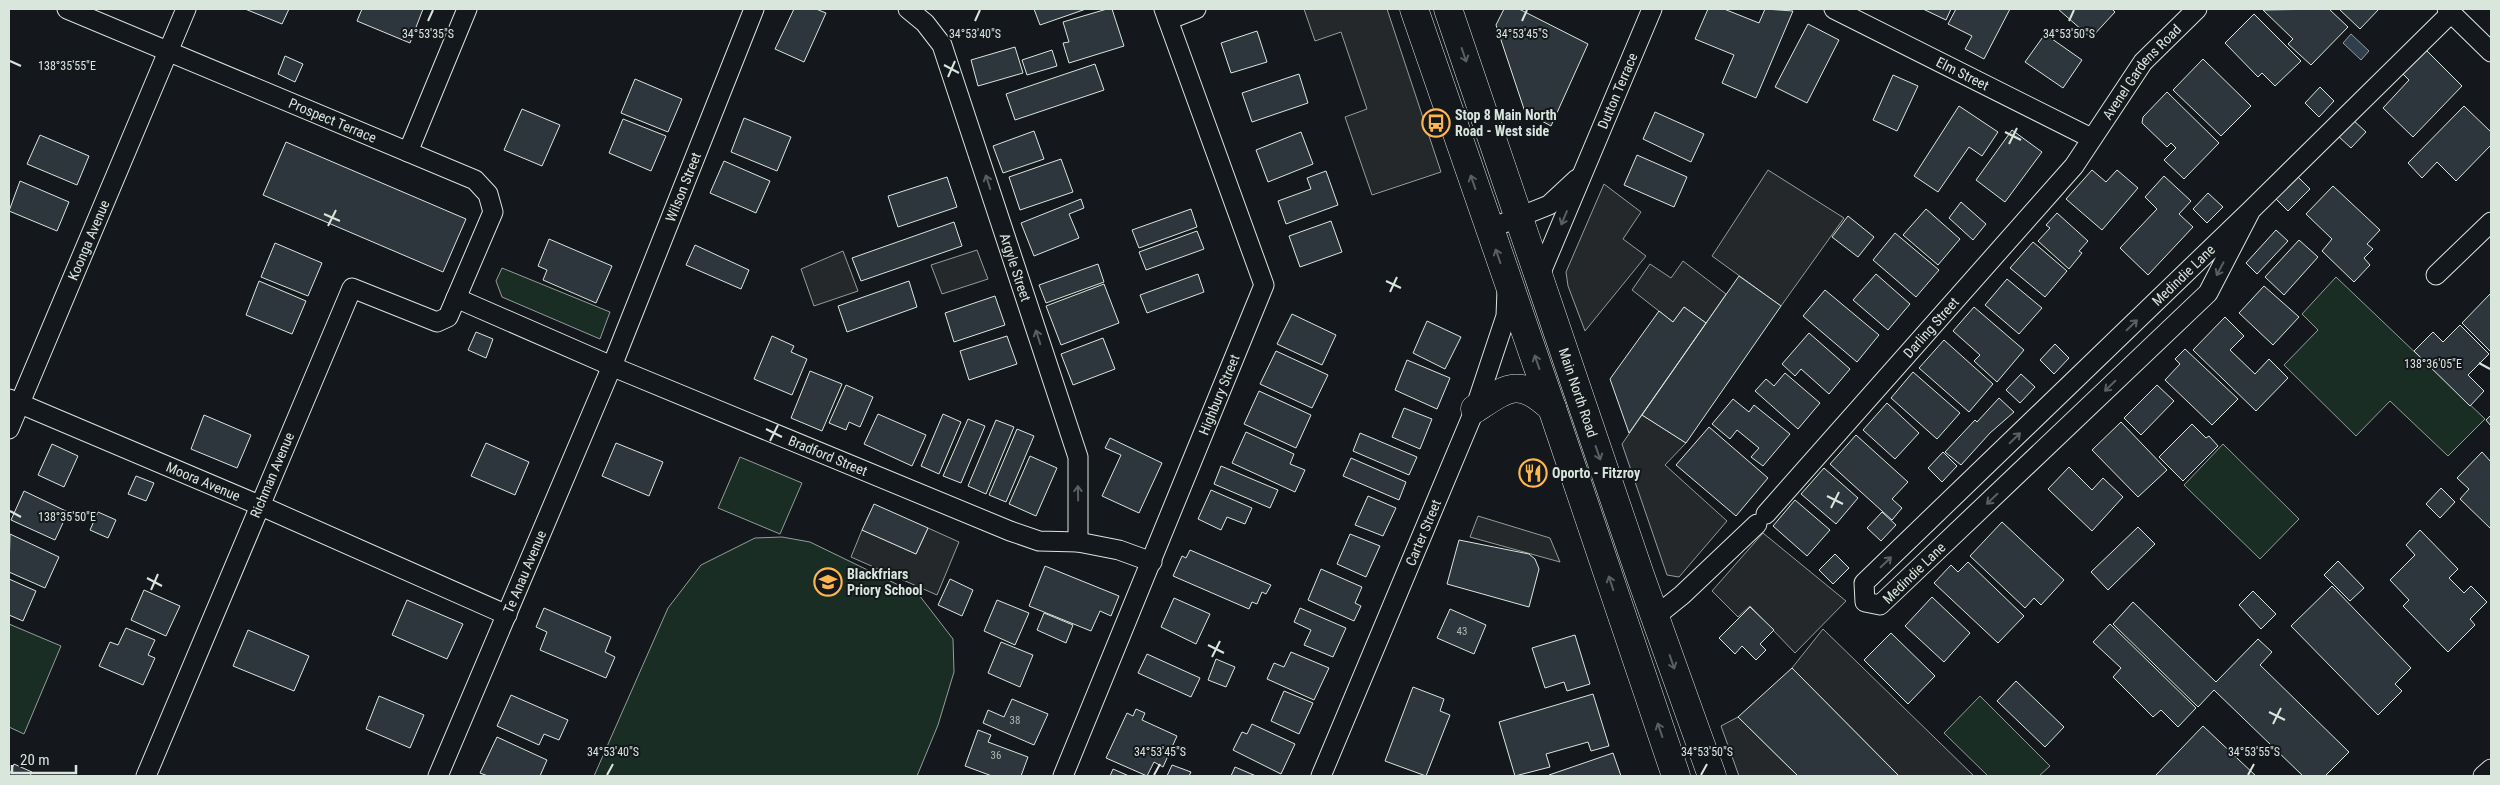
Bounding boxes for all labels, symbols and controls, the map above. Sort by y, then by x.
street label: Avenel Gardens Road [2099,21,2184,122]
text: 34°53'35"S [402,27,454,41]
text: 34°53'40"S [949,27,1001,41]
text: 34°53'45"S [1496,27,1548,41]
text: 34°53'50"S [2043,27,2095,41]
one-way arrow [1460,47,1469,62]
street label: Dutton Terrace [1594,50,1641,131]
street label: Elm Street [1934,54,1992,93]
text: 138°35'55"E [38,59,96,73]
street label: Prospect Terrace [286,95,379,146]
place label: Stop 8 Main North Road - West side [1455,107,1557,139]
bus stop icon: Stop 8 Main North Road - West side [1421,108,1451,138]
street label: Wilson Street [662,150,704,224]
one-way arrow [982,174,992,190]
one-way arrow [1468,175,1477,191]
street label: Koonga Avenue [65,197,113,283]
one-way arrow [1559,210,1568,225]
street label: Argyle Street [997,231,1034,304]
street label: Medindie Lane [2149,241,2218,309]
one-way arrow [1493,249,1502,265]
one-way arrow [2215,261,2224,276]
street label: Darling Street [1900,294,1962,361]
one-way arrow [2126,319,2139,331]
one-way arrow [1033,329,1042,345]
street label: Main North Road [1556,346,1601,439]
street label: Highbury Street [1195,352,1243,437]
one-way arrow [1531,355,1541,371]
text: 138°36'05"E [2404,357,2462,371]
one-way arrow [2104,380,2116,393]
street label: Richman Avenue [247,429,297,520]
one-way arrow [2009,431,2021,444]
street label: Bradford Street [786,432,870,479]
one-way arrow [1594,445,1603,460]
restaurant icon: Oporto - Fitzroy [1518,458,1548,488]
street label: Moora Avenue [164,459,243,504]
place label: Oporto - Fitzroy [1552,465,1641,481]
one-way arrow [1073,485,1083,502]
one-way arrow [1986,493,1999,505]
street label: Carter Street [1402,497,1444,568]
text: 138°35'50"E [38,510,96,524]
street label: Te Anau Avenue [500,527,550,615]
street label: Medindie Lane [1879,539,1949,607]
one-way arrow [1879,556,1892,568]
place label: Blackfriars Priory School [847,566,923,598]
school or university icon: Blackfriars Priory School [813,567,843,597]
one-way arrow [1606,575,1615,591]
house number: 43 [1457,625,1467,638]
one-way arrow [1668,654,1677,669]
house number: 38 [1010,714,1020,727]
one-way arrow [1655,723,1664,738]
scale bar [12,742,76,774]
text: 34°53'40"S [587,745,639,759]
text: 34°53'45"S [1134,745,1186,759]
text: 34°53'50"S [1681,745,1733,759]
text: 34°53'55"S [2228,745,2280,759]
house number: 36 [991,749,1001,762]
text: 20 m [20,751,50,769]

